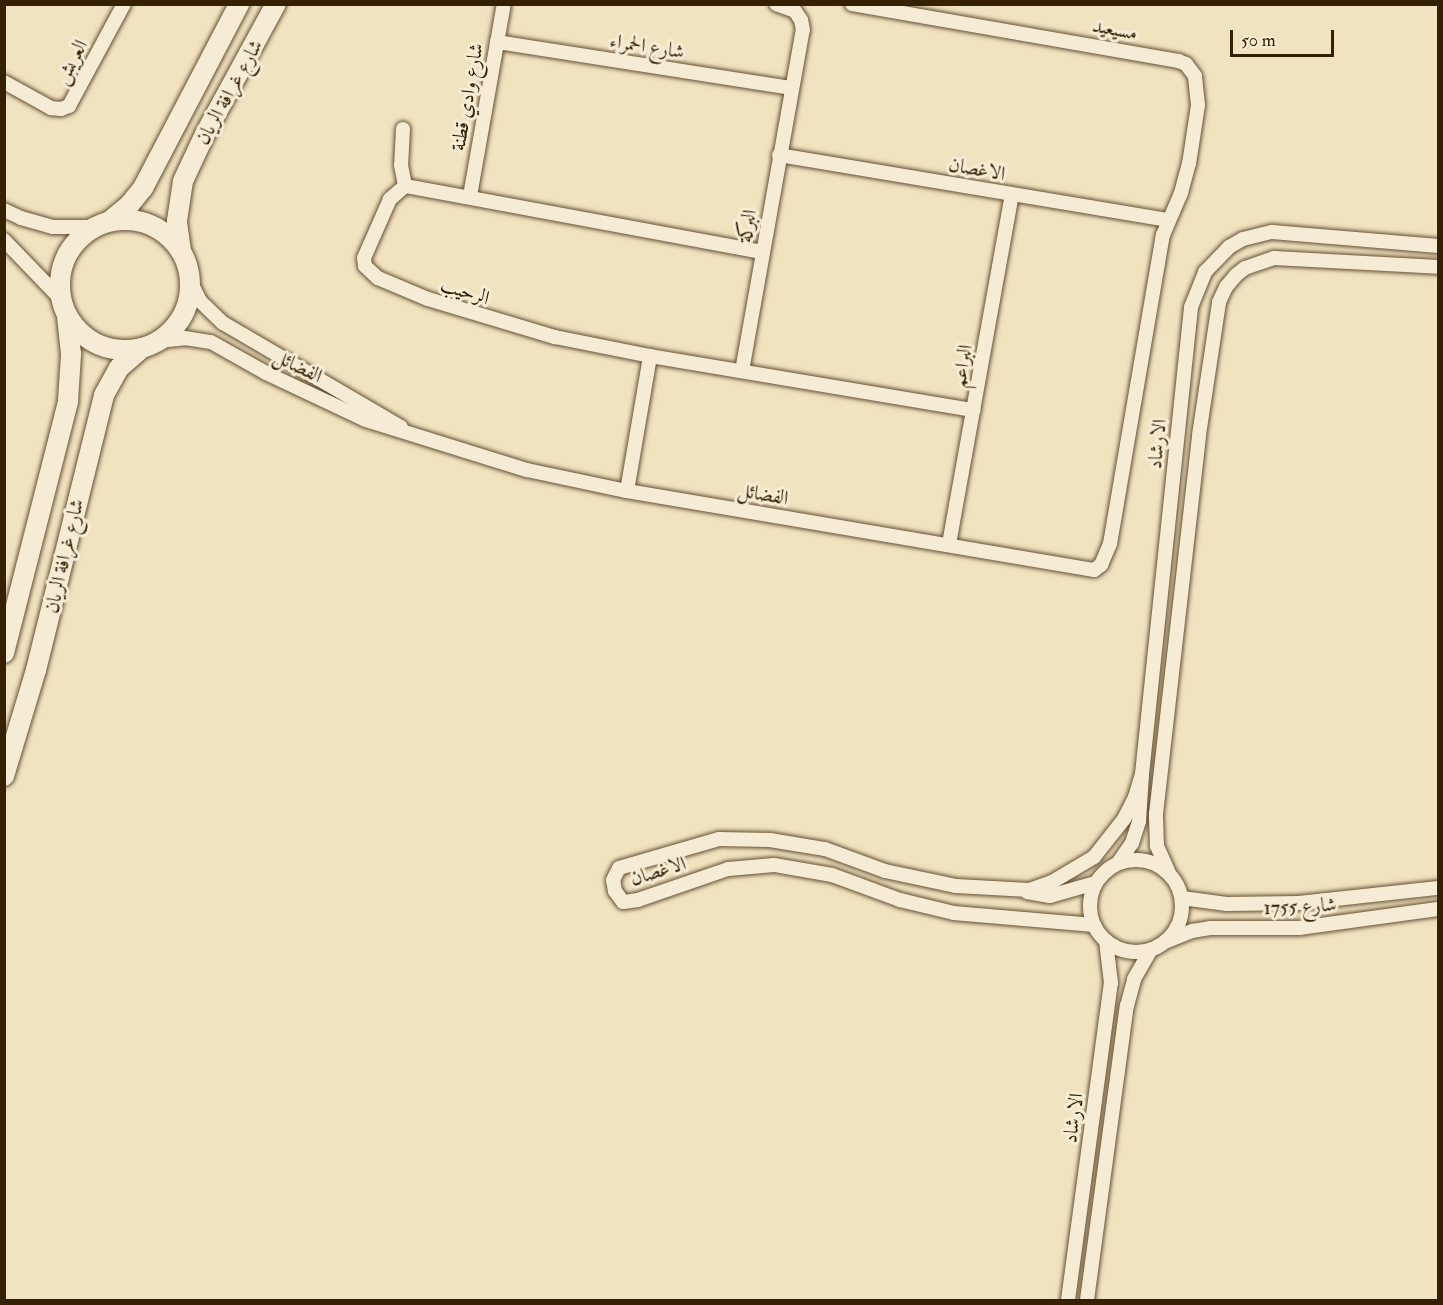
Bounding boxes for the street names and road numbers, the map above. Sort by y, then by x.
street label: مسيعيد [1090,13,1140,45]
street label: شارع الحمراء [608,28,686,64]
street label: العريش [49,35,93,89]
street label: شارع غرافة الريان [190,35,268,149]
street label: شارع وادي قطنة [446,41,488,153]
street label: الاغصان [947,152,1007,186]
street label: البركة [732,208,762,244]
street label: الرحيب [437,272,493,310]
street label: البراعم [946,343,978,389]
street label: الفضائل [270,344,326,388]
street label: الارشاد [1142,418,1172,470]
street label: الفضائل [736,478,790,510]
street label: شارع غرافة الريان [39,496,89,616]
street label: الاغصان [627,851,689,891]
street label: شارع 1755 [1263,892,1337,920]
street label: الارشاد [1058,1092,1088,1144]

